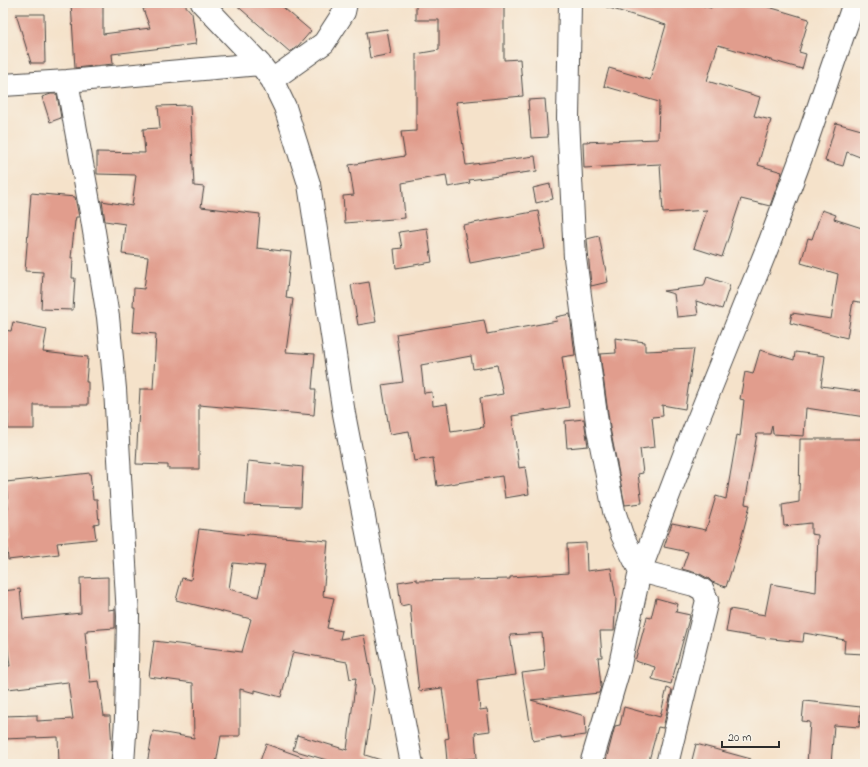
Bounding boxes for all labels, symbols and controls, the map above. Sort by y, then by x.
scale bar [722,723,779,749]
text: 20 m [728,729,751,747]

